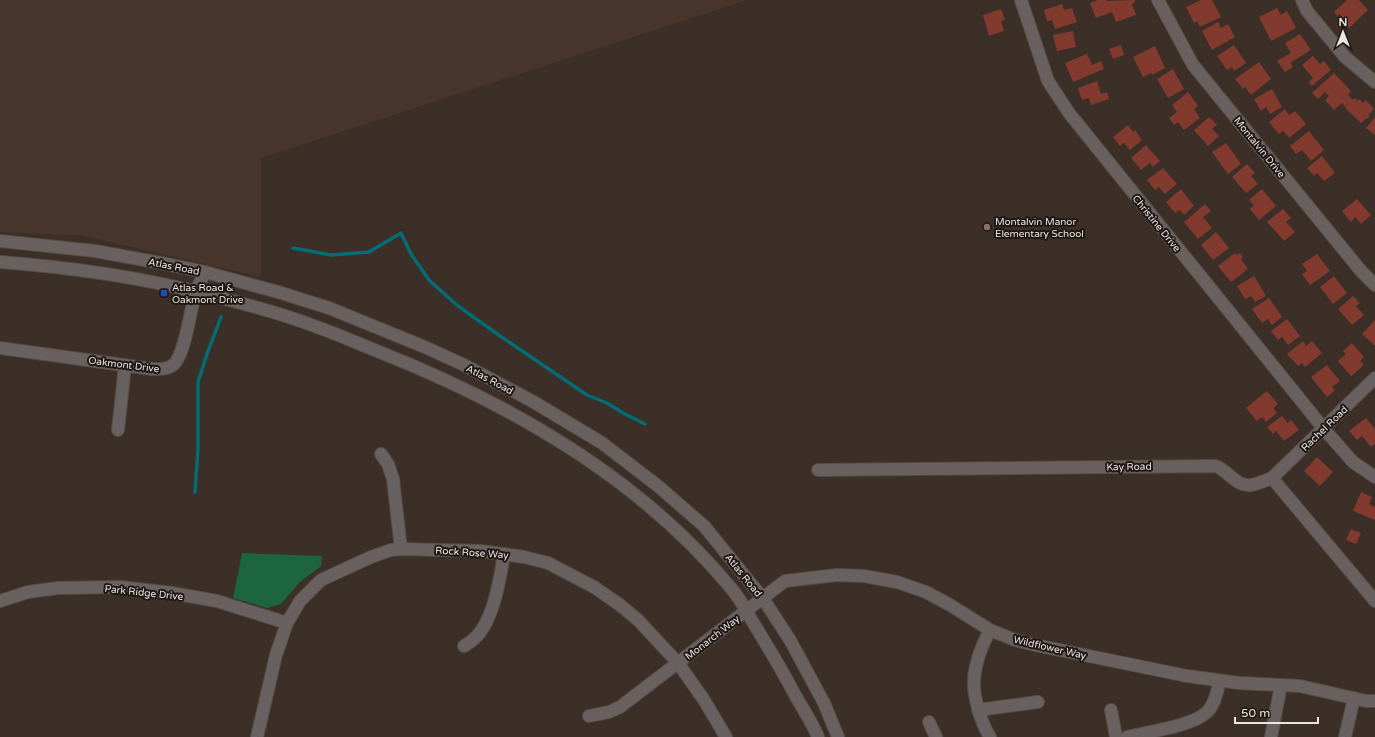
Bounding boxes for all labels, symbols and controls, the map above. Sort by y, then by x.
north arrow [1323,12,1363,52]
text: N [1339,16,1347,29]
street label: Montalvin Drive [1231,115,1288,181]
street label: Christine Drive [1130,193,1183,255]
place label: Montalvin Manor Elementary School [995,216,1084,240]
marker: Montalvin Manor Elementary School [982,222,992,232]
street label: Atlas Road [147,256,200,278]
place label: Atlas Road & Oakmont Drive [172,282,244,306]
marker: Atlas Road & Oakmont Drive [159,288,169,298]
street label: Oakmont Drive [88,355,160,375]
street label: Atlas Road [464,362,515,397]
street label: Rachel Road [1299,404,1350,454]
street label: Kay Road [1106,461,1152,473]
street label: Rock Rose Way [435,544,510,562]
street label: Atlas Road [722,552,764,599]
street label: Park Ridge Drive [104,583,184,603]
street label: Monarch Way [683,612,743,663]
street label: Wildflower Way [1012,634,1088,662]
scale bar [1235,699,1318,725]
text: 50 m [1241,706,1270,720]

